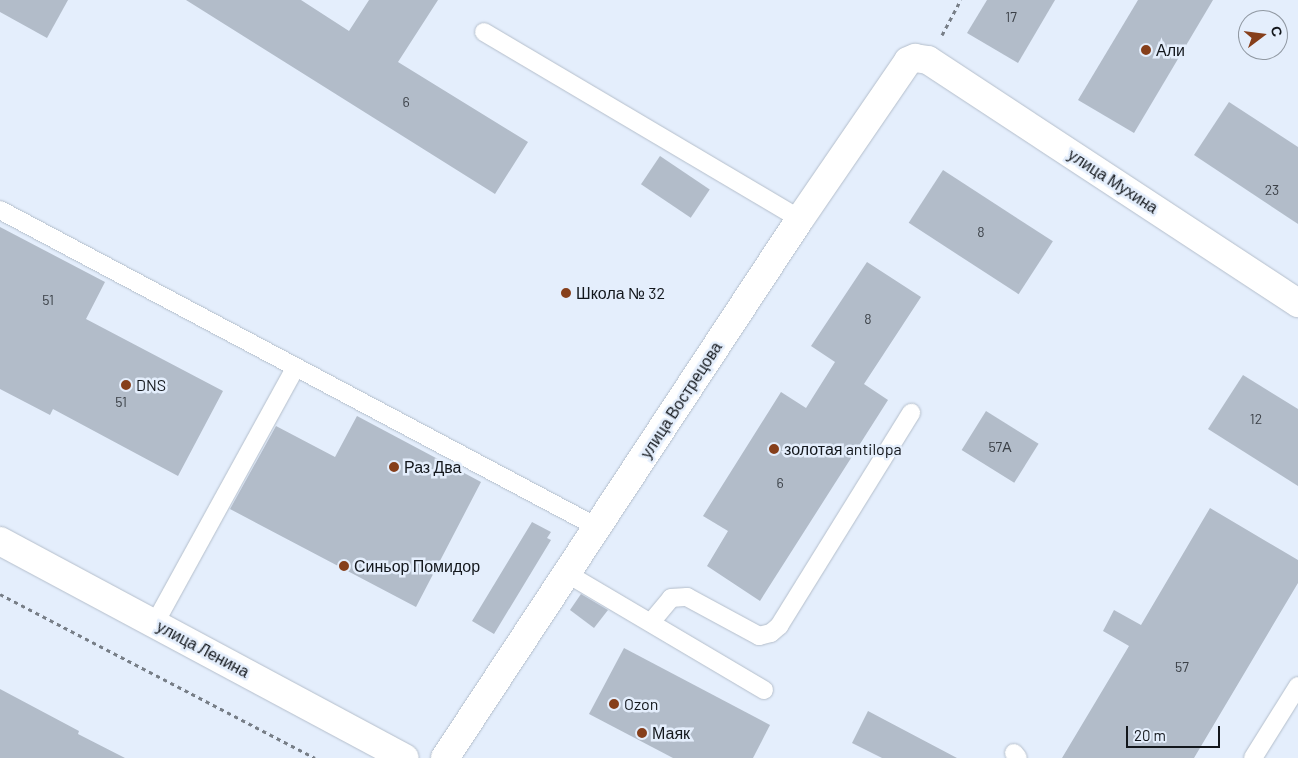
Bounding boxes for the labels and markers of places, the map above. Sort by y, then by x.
place label: Али [1156,40,1185,60]
marker: Али [1140,44,1152,56]
place label: Школа № 32 [576,283,665,303]
marker: Школа № 32 [560,287,572,299]
place label: DNS [136,375,166,395]
marker: DNS [120,379,132,391]
place label: золотая antilopa [784,439,902,459]
marker: золотая antilopa [768,443,780,455]
place label: Раз Два [404,457,461,477]
marker: Раз Два [388,461,400,473]
place label: Синьор Помидор [354,556,480,576]
marker: Синьор Помидор [338,560,350,572]
place label: Ozon [624,694,658,714]
marker: Ozon [608,698,620,710]
place label: Маяк [652,723,690,743]
marker: Маяк [636,727,648,739]

